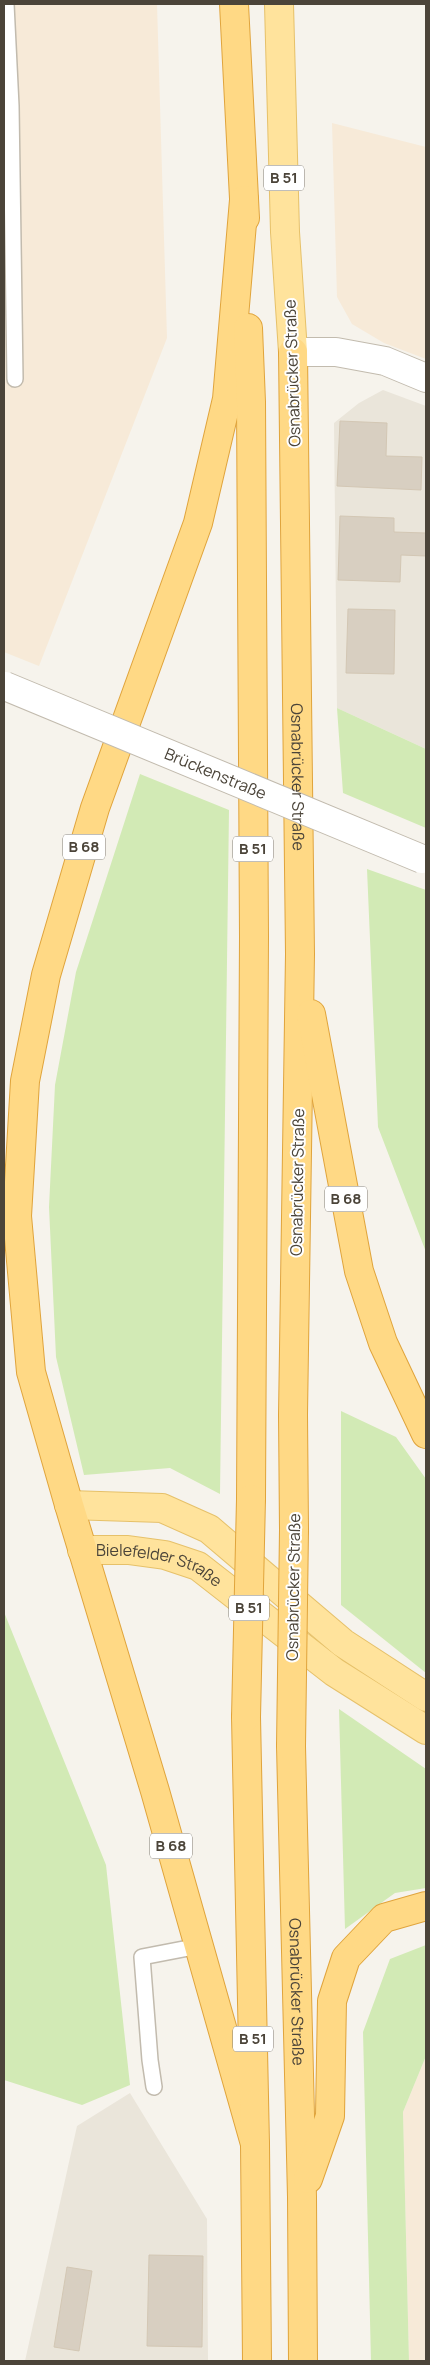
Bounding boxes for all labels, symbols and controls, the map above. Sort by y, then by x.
road number: B 51 [264,166,304,190]
street label: Osnabrücker Straße [278,299,306,447]
street label: Osnabrücker Straße [286,703,310,851]
street label: Brückenstraße [161,742,270,804]
road number: B 68 [63,834,105,860]
road number: B 51 [233,836,273,862]
street label: Osnabrücker Straße [285,1108,309,1256]
road number: B 68 [325,1186,367,1212]
street label: Osnabrücker Straße [281,1513,305,1661]
street label: Bielefelder Straße [96,1539,227,1592]
road number: B 51 [229,1596,269,1620]
road number: B 68 [150,1834,192,1858]
street label: Osnabrücker Straße [284,1918,310,2066]
road number: B 51 [233,2026,273,2052]

